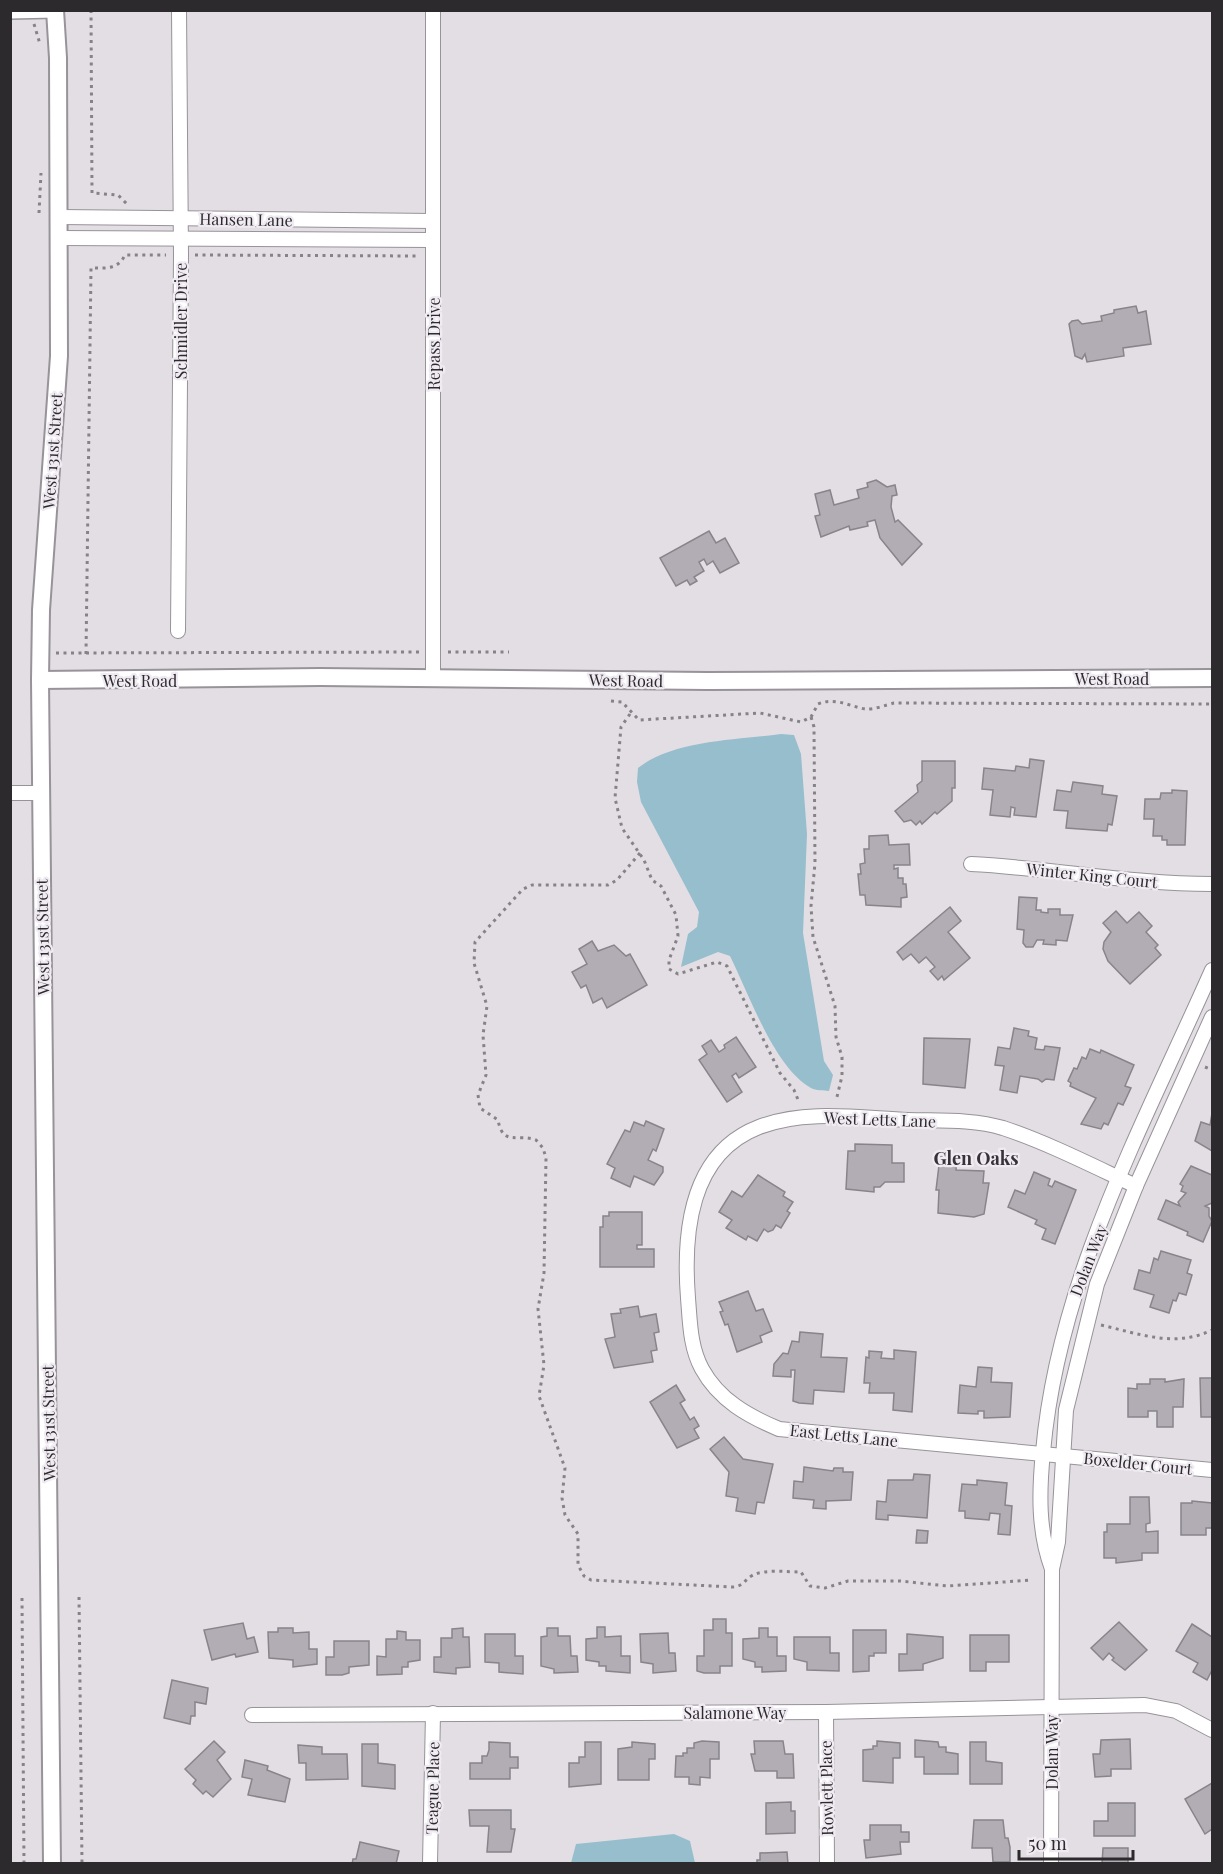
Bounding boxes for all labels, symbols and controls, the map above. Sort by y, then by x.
street label: Hansen Lane [199,208,293,230]
street label: Schmidler Drive [170,263,191,379]
street label: Repass Drive [423,297,444,391]
street label: West 131st Street [37,392,67,511]
street label: West Road [1074,668,1149,689]
street label: West Road [588,669,663,691]
street label: West Road [102,670,177,691]
street label: Winter King Court [1024,858,1159,892]
street label: West 131st Street [30,878,54,996]
street label: West Letts Lane [822,1107,937,1131]
district label: Glen Oaks [933,1146,1019,1170]
street label: Dolan Way [1065,1221,1111,1299]
street label: West 131st Street [36,1364,60,1482]
street label: East Letts Lane [789,1419,899,1451]
street label: Boxelder Court [1083,1447,1194,1479]
street label: Salamone Way [684,1702,786,1723]
street label: Dolan Way [1041,1714,1062,1790]
street label: Rowlett Place [815,1740,837,1836]
street label: Teague Place [421,1741,443,1835]
scale bar [1019,1823,1133,1861]
text: 50 m [1028,1831,1067,1855]

